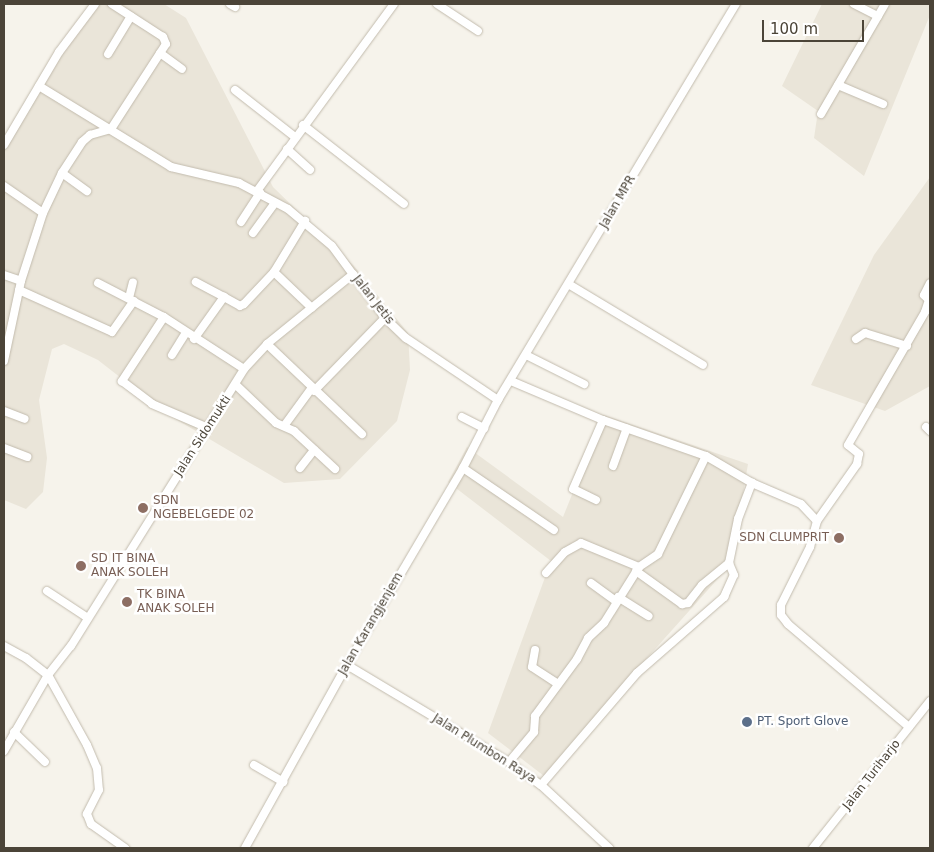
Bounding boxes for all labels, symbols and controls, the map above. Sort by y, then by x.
scale bar [764,10,866,42]
text: 100 m [770,20,818,38]
street label: Jalan MPR [597,173,639,231]
street label: Jalan Jetis [349,273,397,327]
street label: Jalan Sidomukti [172,393,234,479]
place label: SDN NGEBELGEDE 02 [153,494,254,522]
marker: SDN NGEBELGEDE 02 [137,502,149,514]
place label: SDN CLUMPRIT [739,531,829,545]
marker: SDN CLUMPRIT [833,532,845,544]
place label: SD IT BINA ANAK SOLEH [91,552,168,580]
marker: SD IT BINA ANAK SOLEH [75,560,87,572]
street label: Jalan Karangjenjem [336,570,406,678]
place label: TK BINA ANAK SOLEH [137,588,214,616]
marker: TK BINA ANAK SOLEH [121,596,133,608]
street label: Jalan Plumbon Raya [430,711,538,787]
place label: PT. Sport Glove [757,715,848,729]
marker: PT. Sport Glove [741,716,753,728]
street label: Jalan Turiharjo [840,737,904,813]

